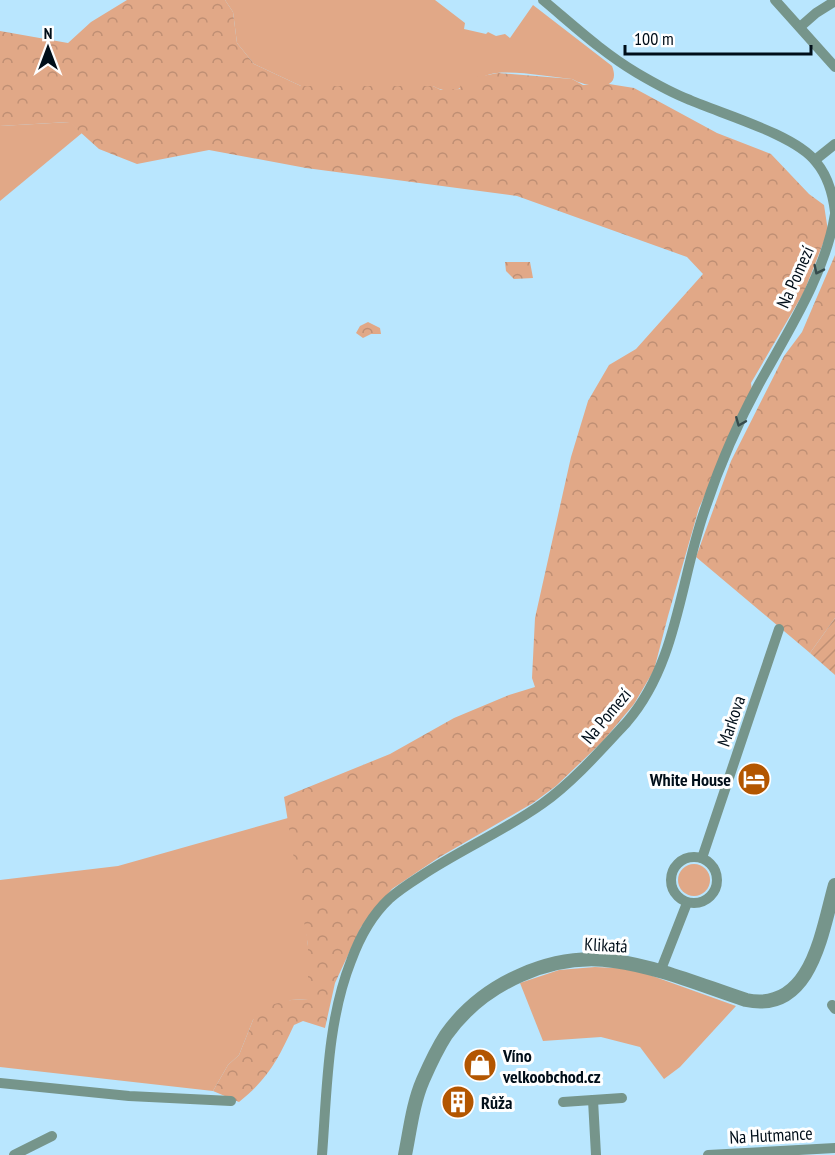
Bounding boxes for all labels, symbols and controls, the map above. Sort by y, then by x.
north arrow [18,18,78,78]
scale bar [625,18,811,56]
text: N [44,23,52,43]
text: 100 m [634,27,674,50]
street label: Na Pomezí [771,242,819,312]
one-way arrow [814,264,826,275]
one-way arrow [735,416,747,427]
street label: Na Pomezí [576,683,636,748]
street label: Markova [712,693,750,749]
hotel icon: White House [736,761,772,797]
place label: White House [649,768,731,791]
street label: Klikatá [584,932,628,958]
place label: Víno velkoobchod.cz [502,1044,601,1088]
shop icon: Víno velkoobchod.cz [462,1047,498,1083]
building icon: Růža [440,1084,476,1120]
place label: Růža [481,1091,512,1114]
street label: Na Hutmance [729,1121,813,1149]

